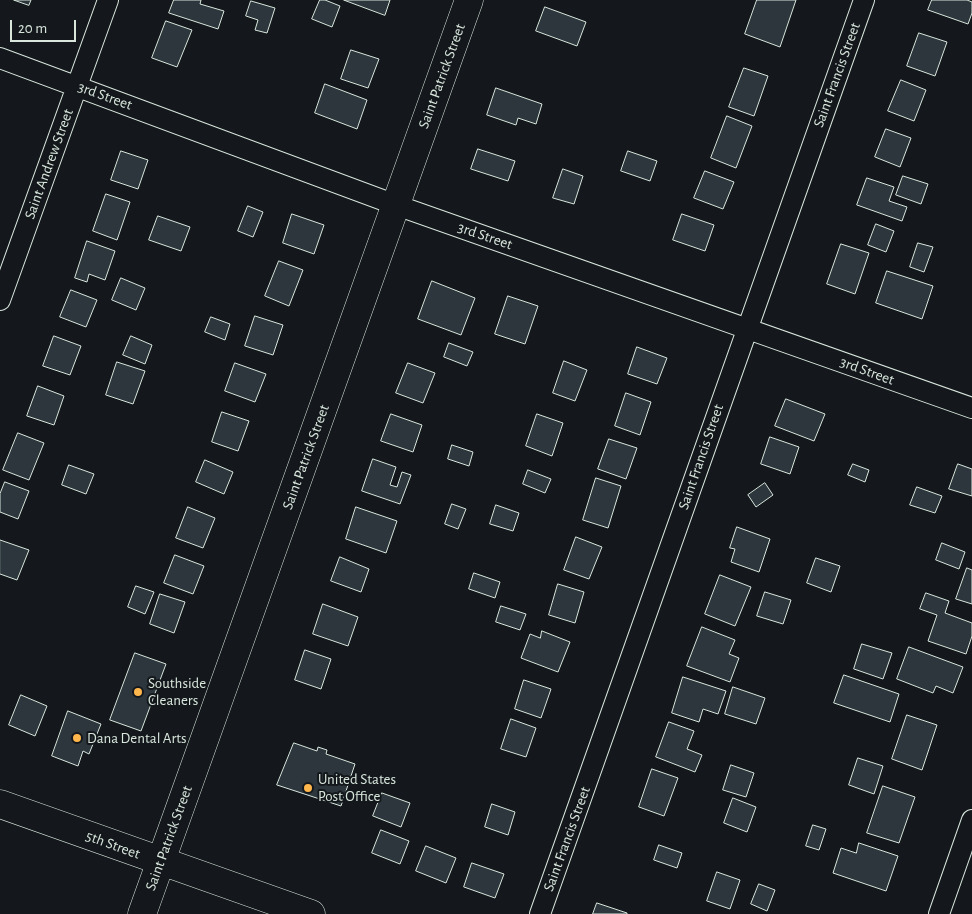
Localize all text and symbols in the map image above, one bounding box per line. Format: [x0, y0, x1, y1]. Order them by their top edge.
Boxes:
scale bar [12, 10, 79, 42]
street label: Saint Francis Street [810, 20, 864, 130]
text: 20 m [18, 21, 47, 36]
street label: Saint Patrick Street [415, 21, 469, 131]
street label: 3rd Street [75, 78, 135, 114]
street label: Saint Andrew Street [21, 106, 77, 222]
street label: 3rd Street [455, 218, 515, 254]
street label: 3rd Street [837, 353, 897, 389]
street label: Saint Patrick Street [279, 402, 333, 512]
street label: Saint Francis Street [675, 402, 727, 512]
place label: Southside Cleaners [148, 674, 206, 709]
marker: Southside Cleaners [132, 686, 144, 698]
place label: Dana Dental Arts [87, 729, 187, 747]
marker: Dana Dental Arts [71, 732, 83, 744]
place label: United States Post Office [318, 770, 396, 805]
marker: United States Post Office [302, 782, 314, 794]
street label: Saint Patrick Street [142, 783, 196, 893]
street label: Saint Francis Street [540, 784, 594, 894]
street label: 5th Street [83, 827, 143, 863]

